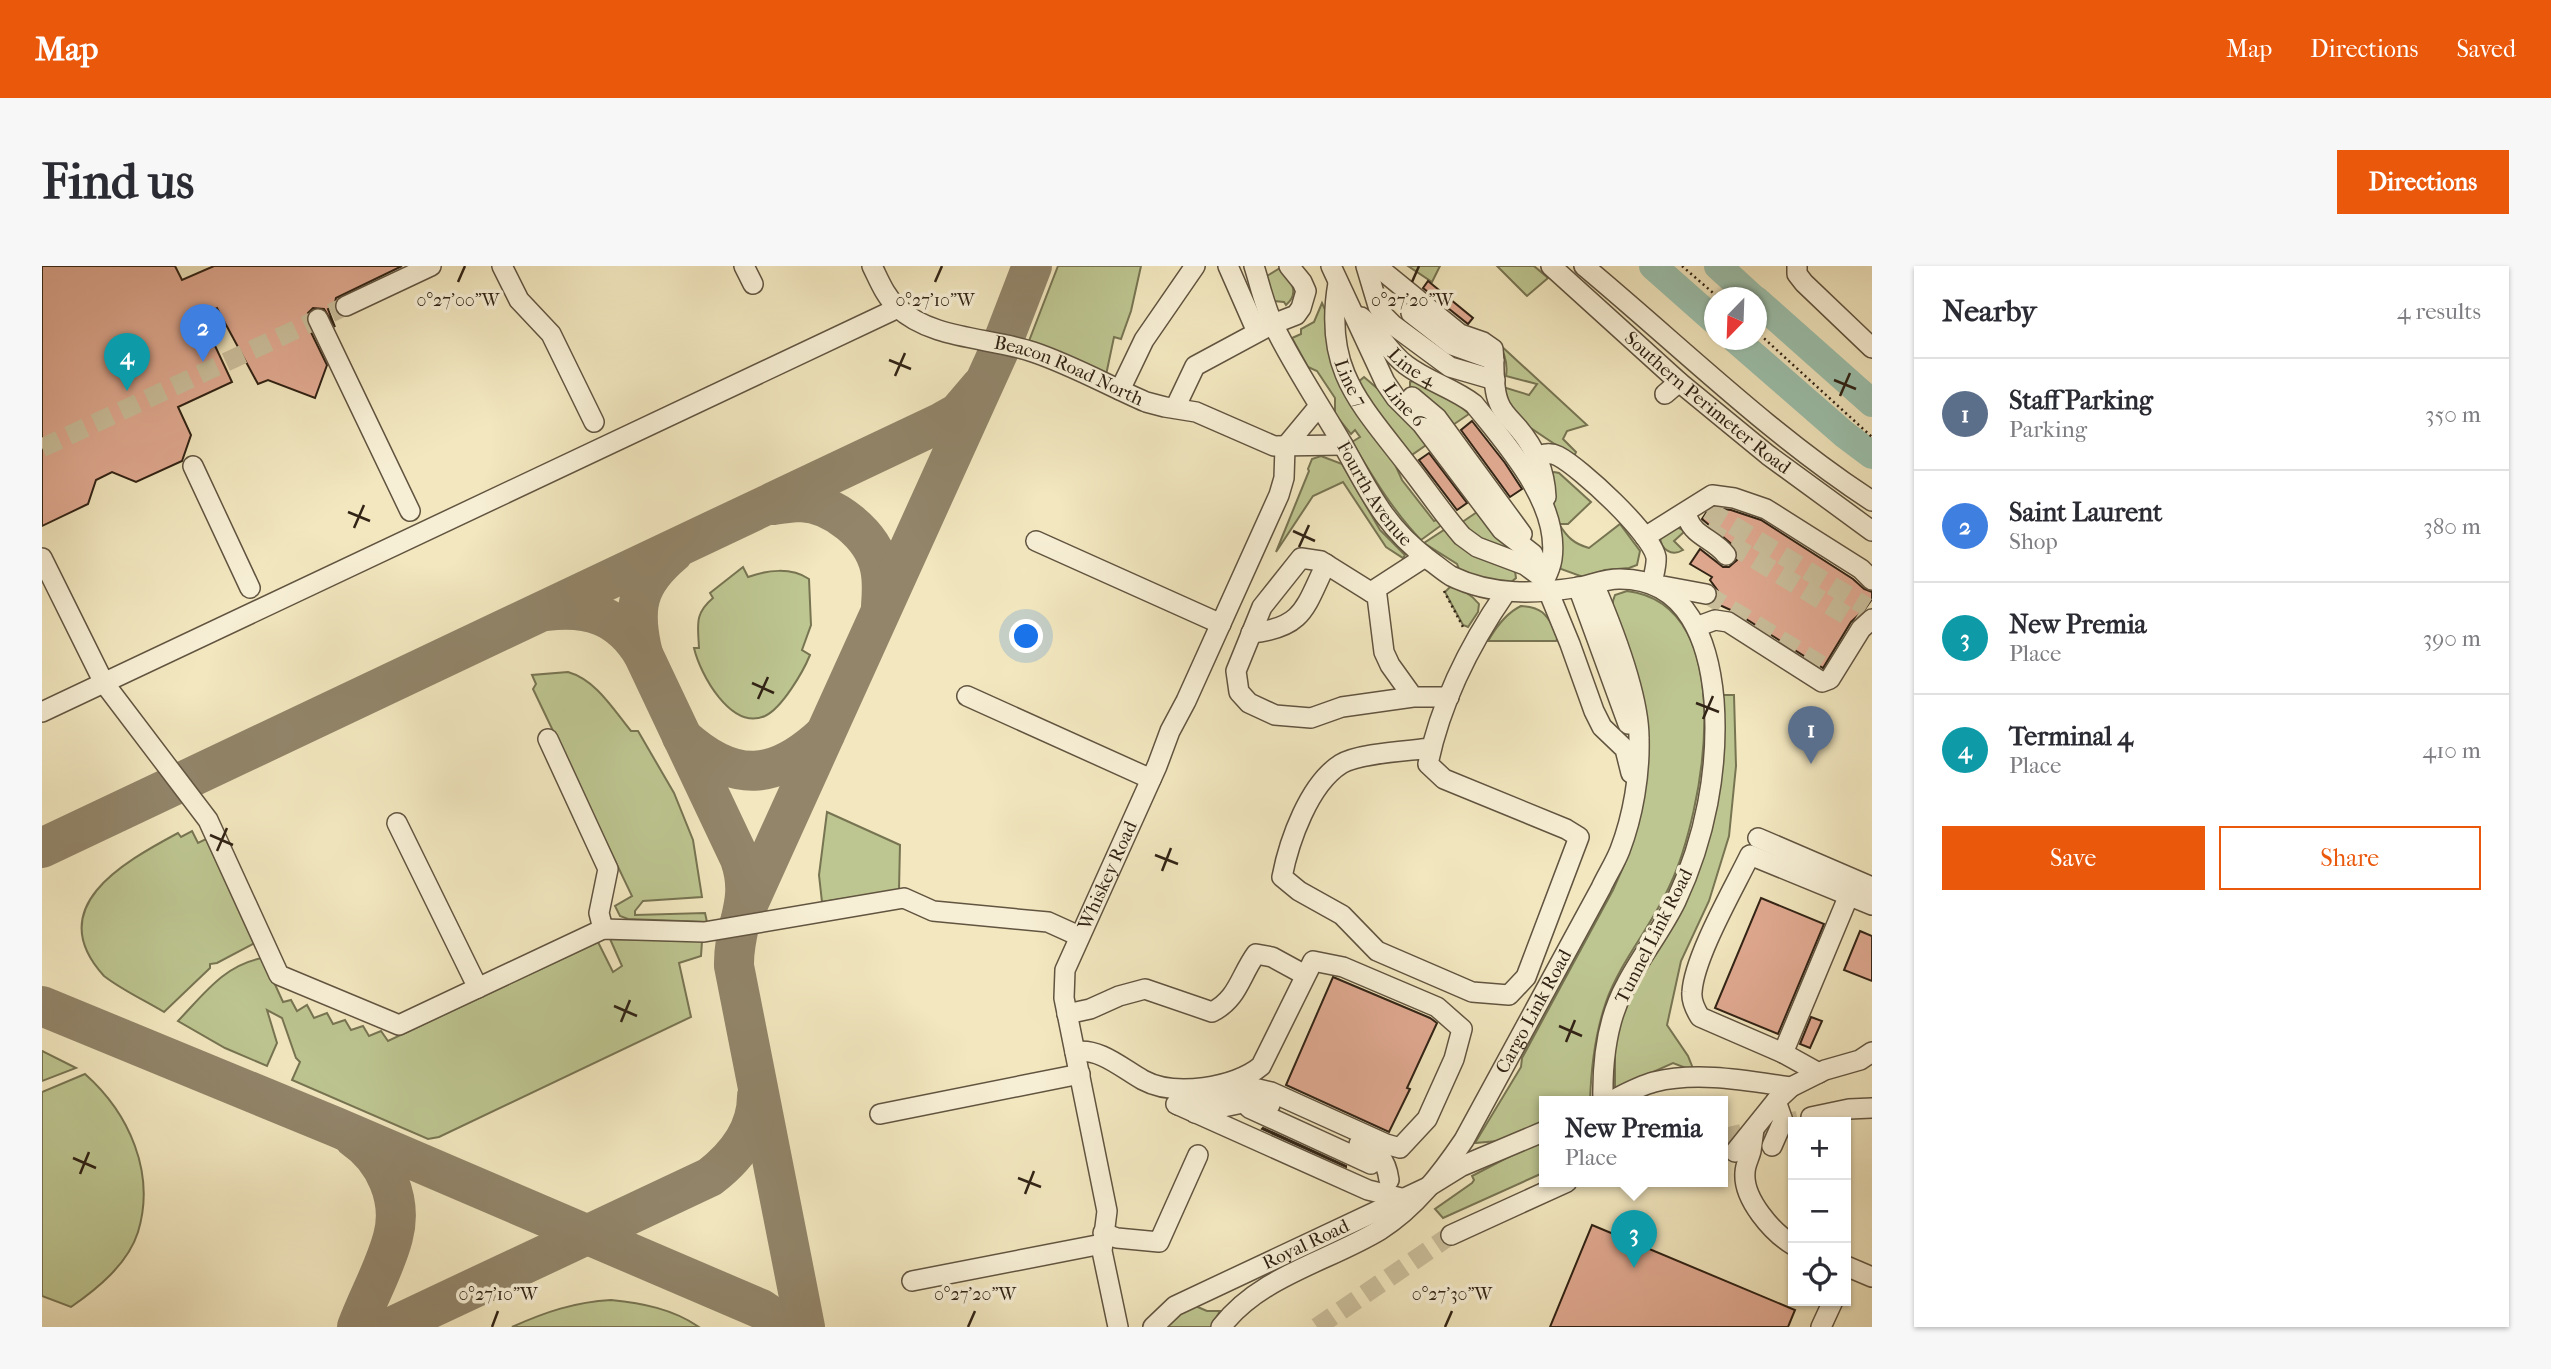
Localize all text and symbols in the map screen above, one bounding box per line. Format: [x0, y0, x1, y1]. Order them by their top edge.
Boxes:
text: Map [35, 30, 98, 69]
text: Map [2226, 35, 2272, 63]
text: Directions [2310, 35, 2418, 63]
text: Saved [2456, 35, 2516, 63]
button: Directions [2337, 150, 2509, 214]
text: Find us [42, 153, 194, 211]
north arrow [1704, 287, 1767, 350]
text: 0°27'00"W [417, 290, 501, 311]
text: 0°27'10"W [895, 290, 976, 311]
text: 0°27'20"W [1371, 290, 1454, 311]
text: Nearby [1942, 294, 2037, 329]
text: 4 results [2397, 298, 2481, 325]
pin: 2 [180, 304, 226, 362]
street label: Southern Perimeter Road [1620, 327, 1795, 479]
street label: Beacon Road North [992, 332, 1147, 411]
pin: 4 [104, 333, 150, 391]
street label: Line 4 [1383, 344, 1440, 392]
street label: Line 7 [1330, 356, 1371, 411]
street label: Line 6 [1378, 379, 1430, 432]
text: Staff Parking [2009, 385, 2153, 416]
text: 1 [1961, 401, 1969, 428]
text: 350 m [2425, 401, 2481, 428]
text: Parking [2009, 416, 2087, 443]
street label: Fourth Avenue [1332, 437, 1417, 551]
text: Saint Laurent [2009, 497, 2162, 528]
text: 2 [1959, 513, 1971, 540]
text: 380 m [2423, 513, 2481, 540]
text: Shop [2009, 528, 2058, 555]
text: New Premia [2009, 609, 2147, 640]
your location [1009, 619, 1043, 653]
text: 3 [1960, 625, 1970, 652]
text: 390 m [2423, 625, 2481, 652]
text: Place [2009, 640, 2061, 667]
pin: 1 [1788, 706, 1834, 764]
text: Terminal 4 [2009, 721, 2133, 752]
text: 4 [1958, 737, 1972, 764]
text: 410 m [2423, 737, 2481, 764]
text: Place [2009, 752, 2061, 779]
street label: Whiskey Road [1073, 817, 1142, 934]
button: Save [1942, 826, 2205, 890]
button: Share [2219, 826, 2481, 890]
street label: Tunnel Link Road [1611, 865, 1698, 1007]
street label: Cargo Link Road [1491, 945, 1577, 1077]
popup [1539, 1096, 1728, 1187]
text: New Premia [1565, 1113, 1702, 1144]
map controls [1788, 1117, 1851, 1306]
button: + [1788, 1117, 1851, 1180]
text: Place [1565, 1144, 1617, 1171]
button: − [1788, 1180, 1851, 1243]
pin: 3 [1611, 1210, 1657, 1268]
street label: Royal Road [1259, 1214, 1353, 1274]
button: locate [1788, 1243, 1851, 1306]
text: 0°27'10"W [458, 1284, 539, 1305]
text: 0°27'20"W [934, 1284, 1017, 1305]
text: 0°27'30"W [1412, 1284, 1493, 1305]

